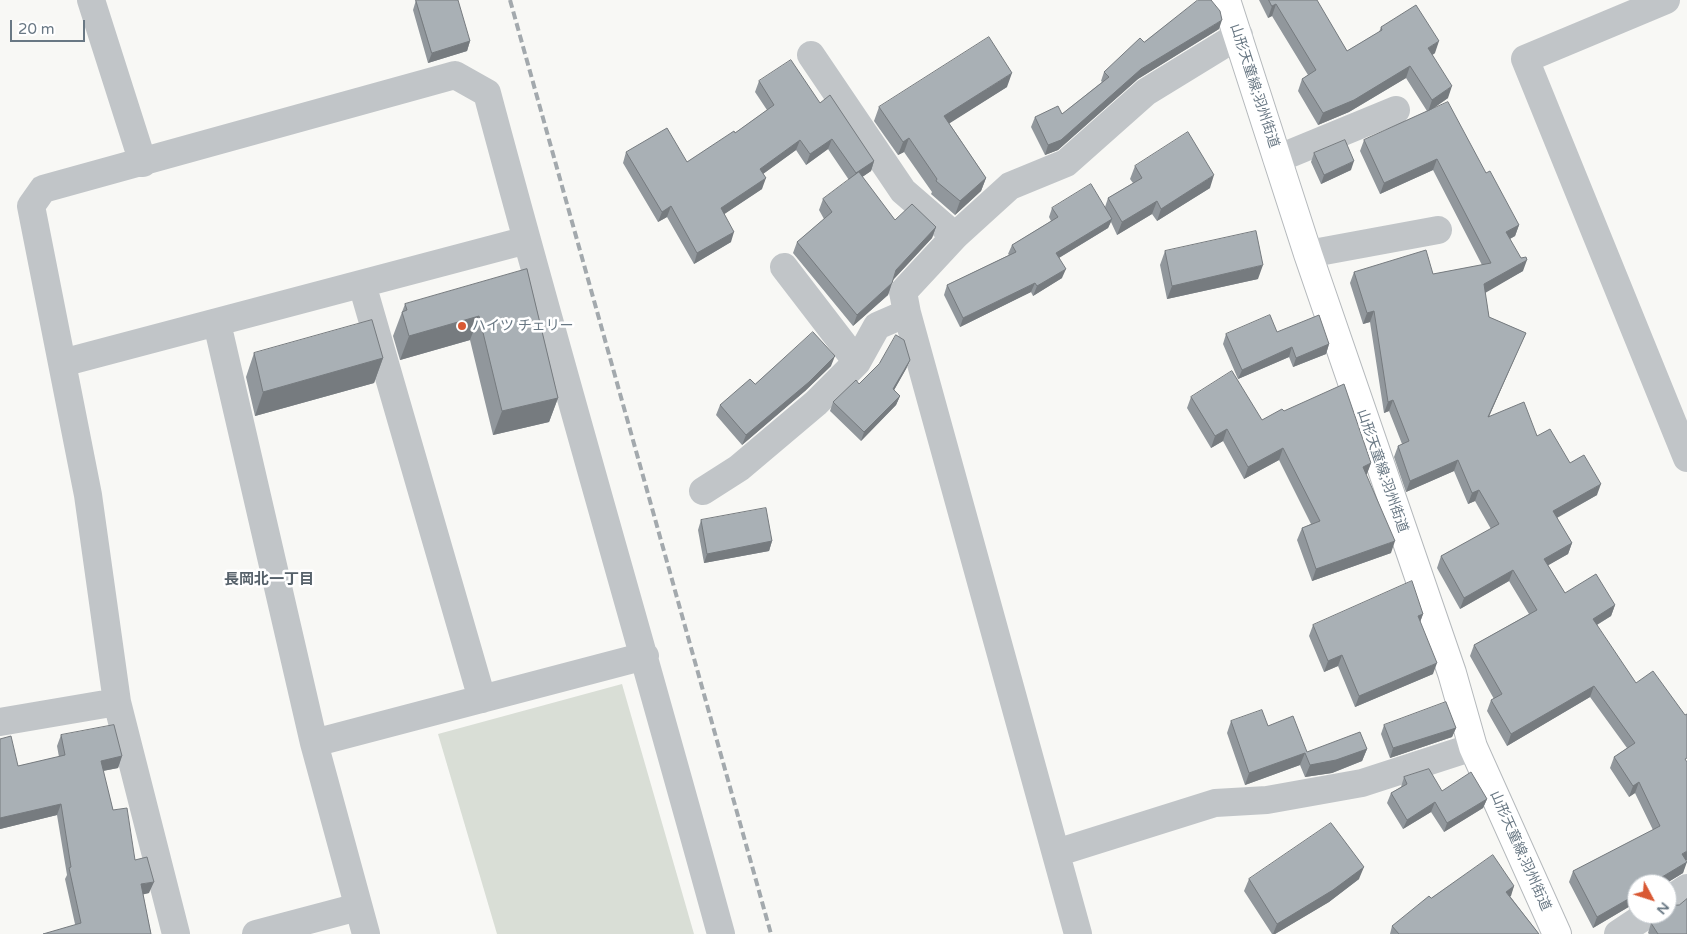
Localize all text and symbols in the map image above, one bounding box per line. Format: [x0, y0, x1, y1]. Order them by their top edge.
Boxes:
scale bar [12, 10, 88, 42]
text: 20 m [18, 20, 55, 38]
street label: 山形天童線;羽州街道 [1226, 22, 1282, 150]
place label: ハイツ チェリー [472, 318, 574, 334]
marker: ハイツ チェリー [456, 320, 468, 332]
street label: 山形天童線;羽州街道 [1353, 407, 1411, 535]
district label: 長岡北一丁目 [224, 571, 314, 589]
street label: 山形天童線;羽州街道 [1486, 788, 1554, 914]
north arrow [1627, 874, 1677, 924]
text: N [1653, 899, 1673, 918]

